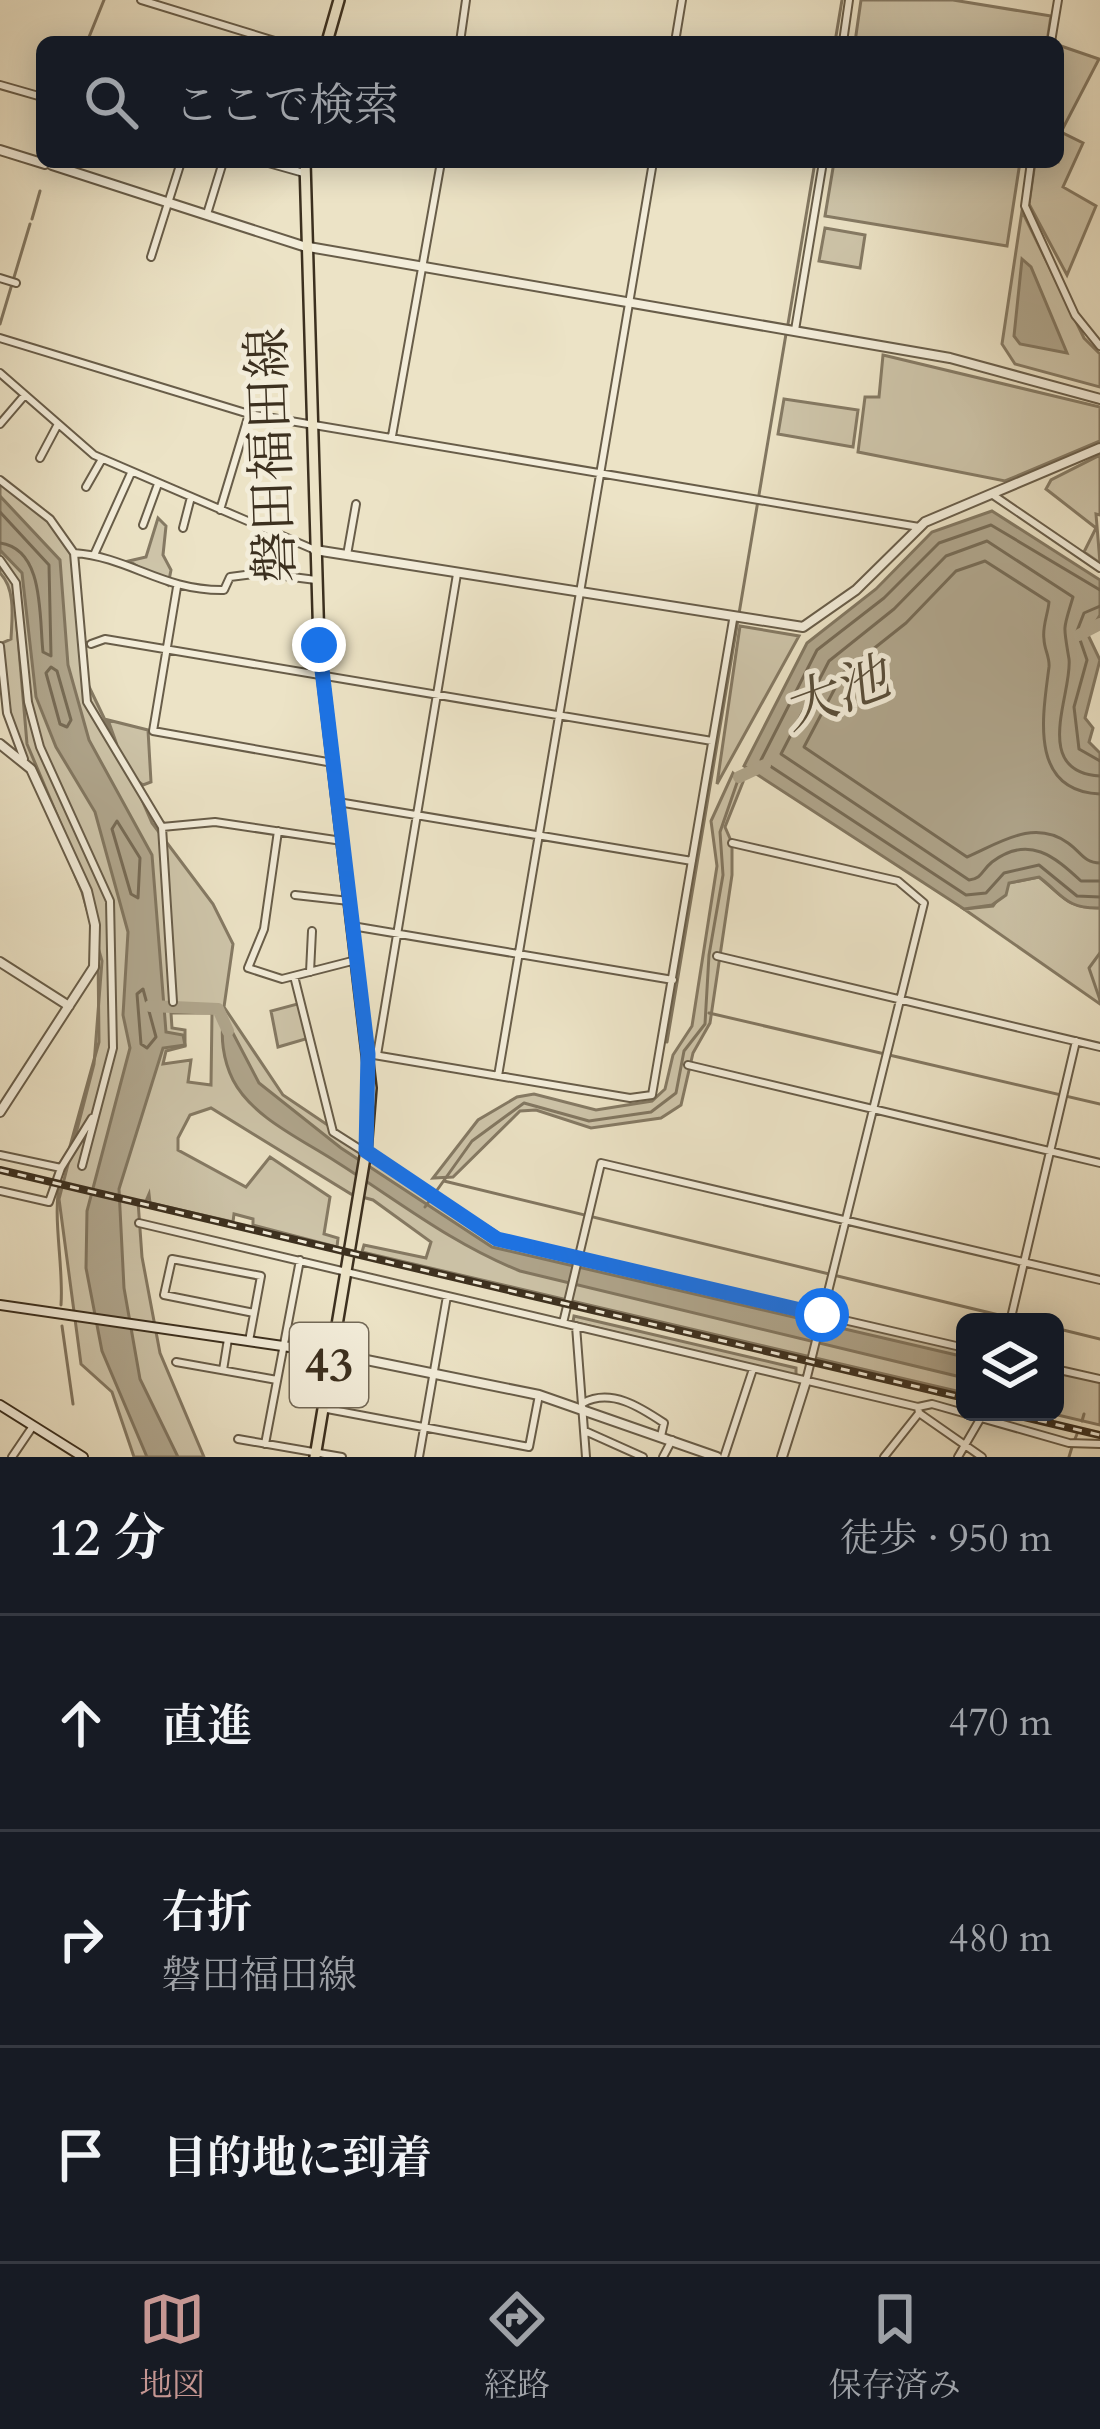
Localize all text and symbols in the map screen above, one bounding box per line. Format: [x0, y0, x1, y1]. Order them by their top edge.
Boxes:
search box [36, 36, 1064, 168]
icon: search [78, 69, 144, 135]
text: ここで検索 [174, 75, 399, 136]
street label: 磐田福田線 [233, 326, 311, 584]
route end [292, 618, 346, 672]
water label: 大池 [773, 641, 904, 748]
route start [795, 1288, 849, 1342]
map controls [956, 1313, 1064, 1421]
button: layers [956, 1313, 1064, 1421]
road number: 43 [290, 1323, 368, 1407]
text: 12 分 [48, 1504, 165, 1574]
text: 徒歩 · 950 m [840, 1512, 1052, 1565]
icon: ahead [48, 1690, 114, 1756]
text: 直進 [162, 1696, 252, 1757]
text: 470 m [949, 1696, 1052, 1749]
text: 右折 [162, 1882, 252, 1943]
icon: right [48, 1906, 114, 1972]
text: 480 m [949, 1912, 1052, 1965]
text: 磐田福田線 [162, 1949, 357, 2002]
icon: arrive [48, 2122, 114, 2188]
text: 目的地に到着 [162, 2128, 432, 2189]
tab: 地図 [139, 2286, 205, 2408]
tab: 経路 [484, 2286, 550, 2408]
tab: 保存済み [829, 2286, 961, 2408]

